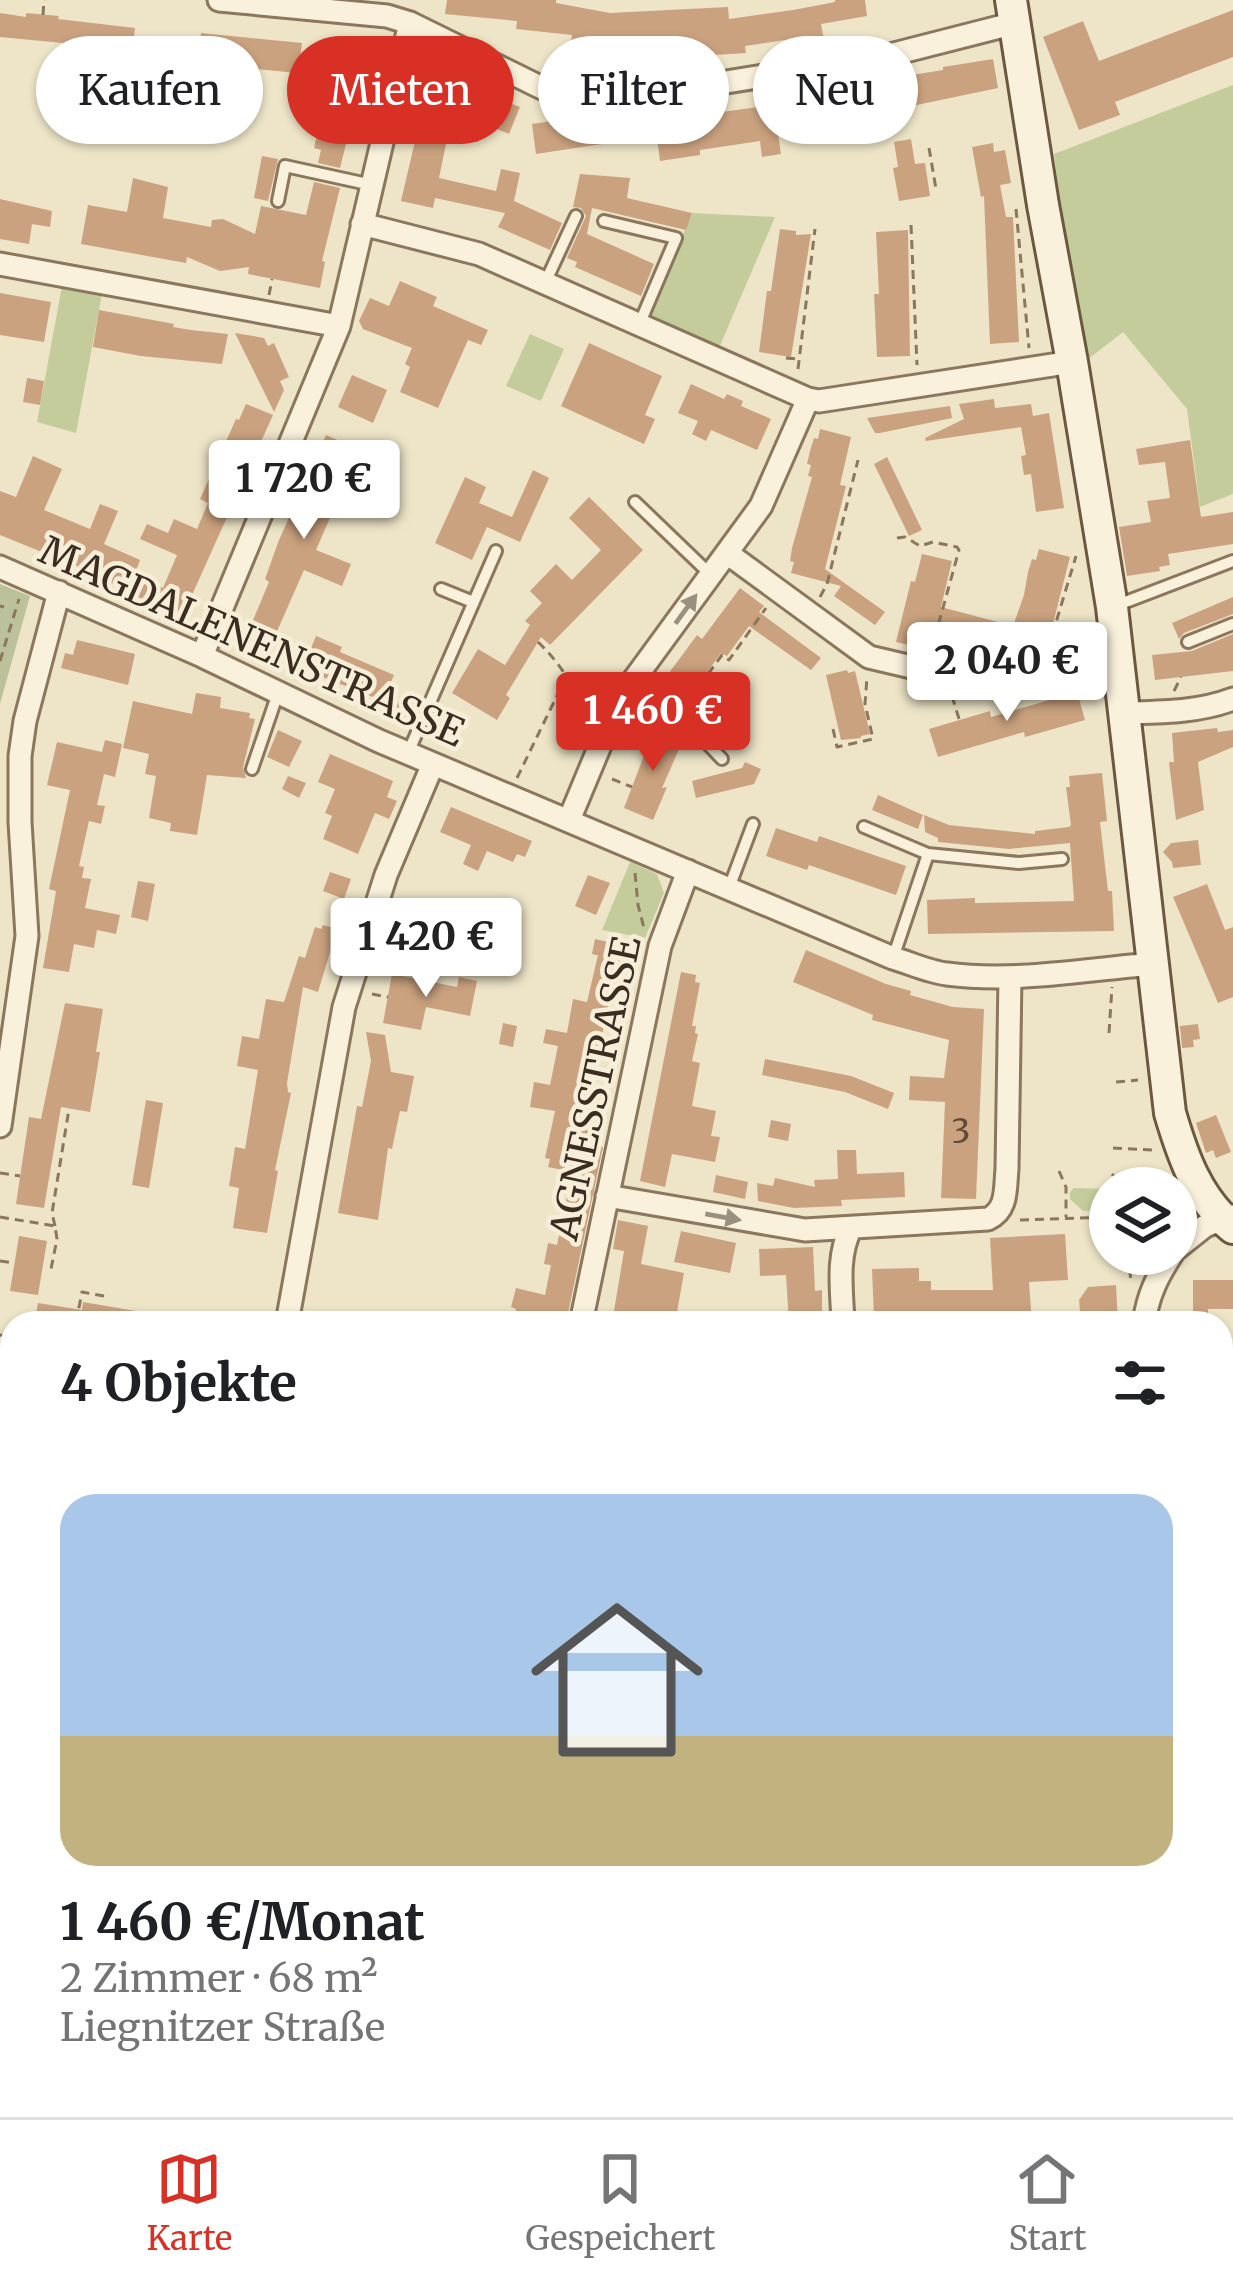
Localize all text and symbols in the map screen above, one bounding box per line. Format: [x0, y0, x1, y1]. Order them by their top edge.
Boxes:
chip: Kaufen [36, 36, 263, 144]
chip: Mieten [287, 36, 514, 144]
chip: Filter [538, 36, 729, 144]
chip: Neu [753, 36, 918, 144]
pin: 1 720 € [193, 440, 415, 542]
text: 1 720 € [236, 454, 372, 503]
street label: MAGDALENENSTRASSE [32, 526, 472, 757]
one-way arrow [674, 593, 697, 625]
pin: 2 040 € [896, 622, 1118, 724]
text: 2 040 € [934, 636, 1080, 685]
pin: 1 460 € [542, 672, 764, 774]
text: 1 460 € [583, 686, 723, 735]
pin: 1 420 € [315, 898, 537, 1000]
text: 1 420 € [358, 912, 494, 961]
street label: AGNESSTRASSE [539, 932, 652, 1245]
house number: 3 [952, 1111, 970, 1152]
map controls [1089, 1167, 1197, 1275]
button: layers [1089, 1167, 1197, 1275]
one-way arrow [704, 1208, 742, 1227]
icon: filters [1107, 1350, 1173, 1416]
text: 4 Objekte [60, 1351, 297, 1415]
icon: home [509, 1572, 725, 1788]
text: 1 460 €/Monat [60, 1890, 425, 1954]
text: 2 Zimmer · 68 m² [60, 1954, 378, 2003]
text: Liegnitzer Straße [60, 2003, 385, 2052]
tab: Karte [147, 2146, 232, 2259]
tab: Gespeichert [525, 2146, 715, 2259]
tab: Start [1009, 2146, 1086, 2259]

